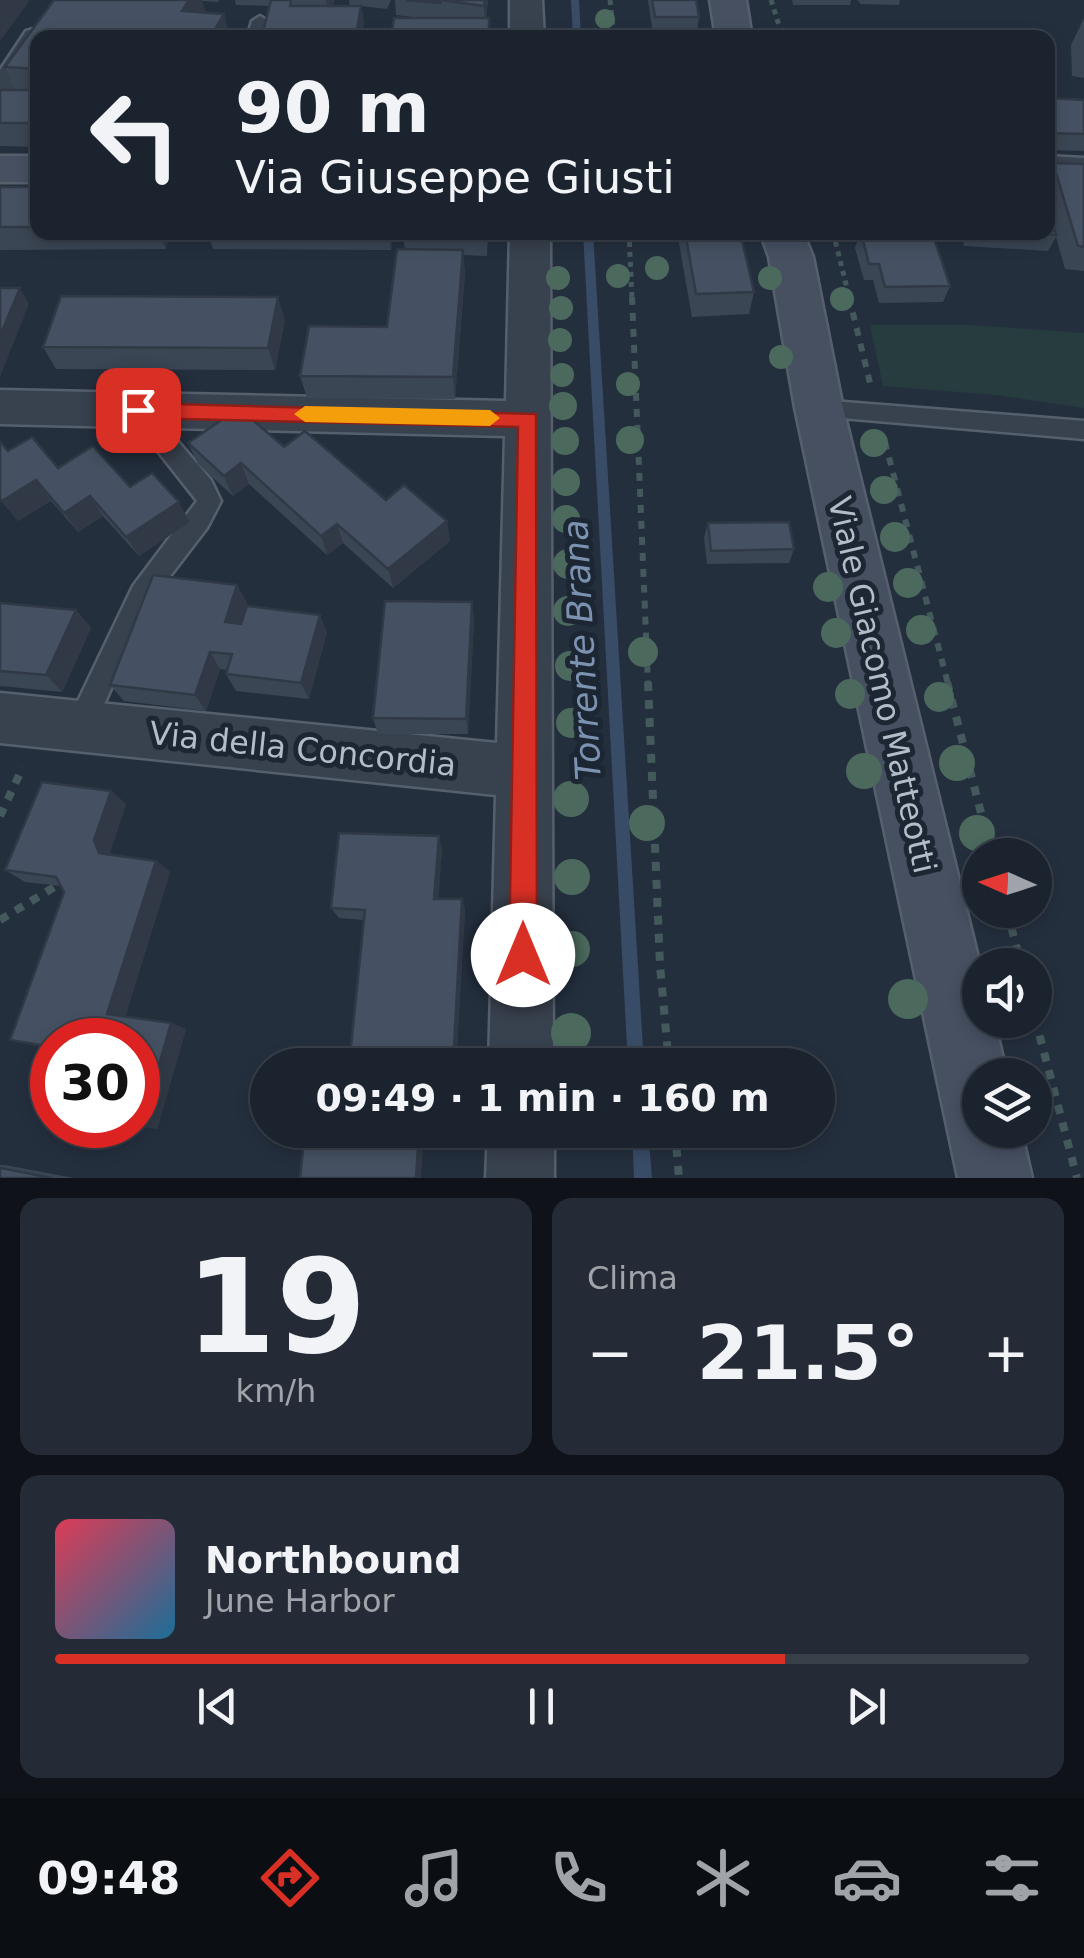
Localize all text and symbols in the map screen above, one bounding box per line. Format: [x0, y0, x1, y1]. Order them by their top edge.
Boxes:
text: 90 m [235, 67, 430, 149]
icon: left [70, 70, 200, 200]
text: Via Giuseppe Giusti [235, 151, 675, 204]
pin [96, 368, 181, 453]
icon: arrive [111, 383, 166, 438]
street label: Viale Giacomo Matteotti [820, 493, 944, 877]
water label: Torrente Brana [555, 519, 609, 781]
street label: Via della Concordia [148, 714, 458, 784]
north arrow [962, 838, 1052, 928]
map controls [962, 838, 1052, 1148]
position arrow [471, 903, 575, 1007]
button: sound [962, 948, 1052, 1038]
speed limit sign: 30 [30, 1018, 160, 1148]
button: layers [962, 1058, 1052, 1148]
text: 09:49 · 1 min · 160 m [315, 1076, 770, 1120]
text: 19 [186, 1231, 366, 1383]
text: Clima [587, 1259, 678, 1297]
text: 21.5° [697, 1309, 919, 1397]
text: − [587, 1321, 633, 1385]
text: + [983, 1321, 1029, 1385]
text: km/h [236, 1372, 316, 1410]
text: Northbound [205, 1538, 461, 1582]
text: June Harbor [205, 1582, 395, 1620]
icon: previous [190, 1679, 245, 1734]
icon: pause [514, 1679, 569, 1734]
icon: next [839, 1679, 894, 1734]
icon: directions [255, 1843, 325, 1913]
icon: music [399, 1843, 469, 1913]
icon: phone [544, 1843, 614, 1913]
icon: climate [688, 1843, 758, 1913]
icon: car [832, 1843, 902, 1913]
icon: filters [977, 1843, 1047, 1913]
text: 09:48 [37, 1852, 180, 1905]

